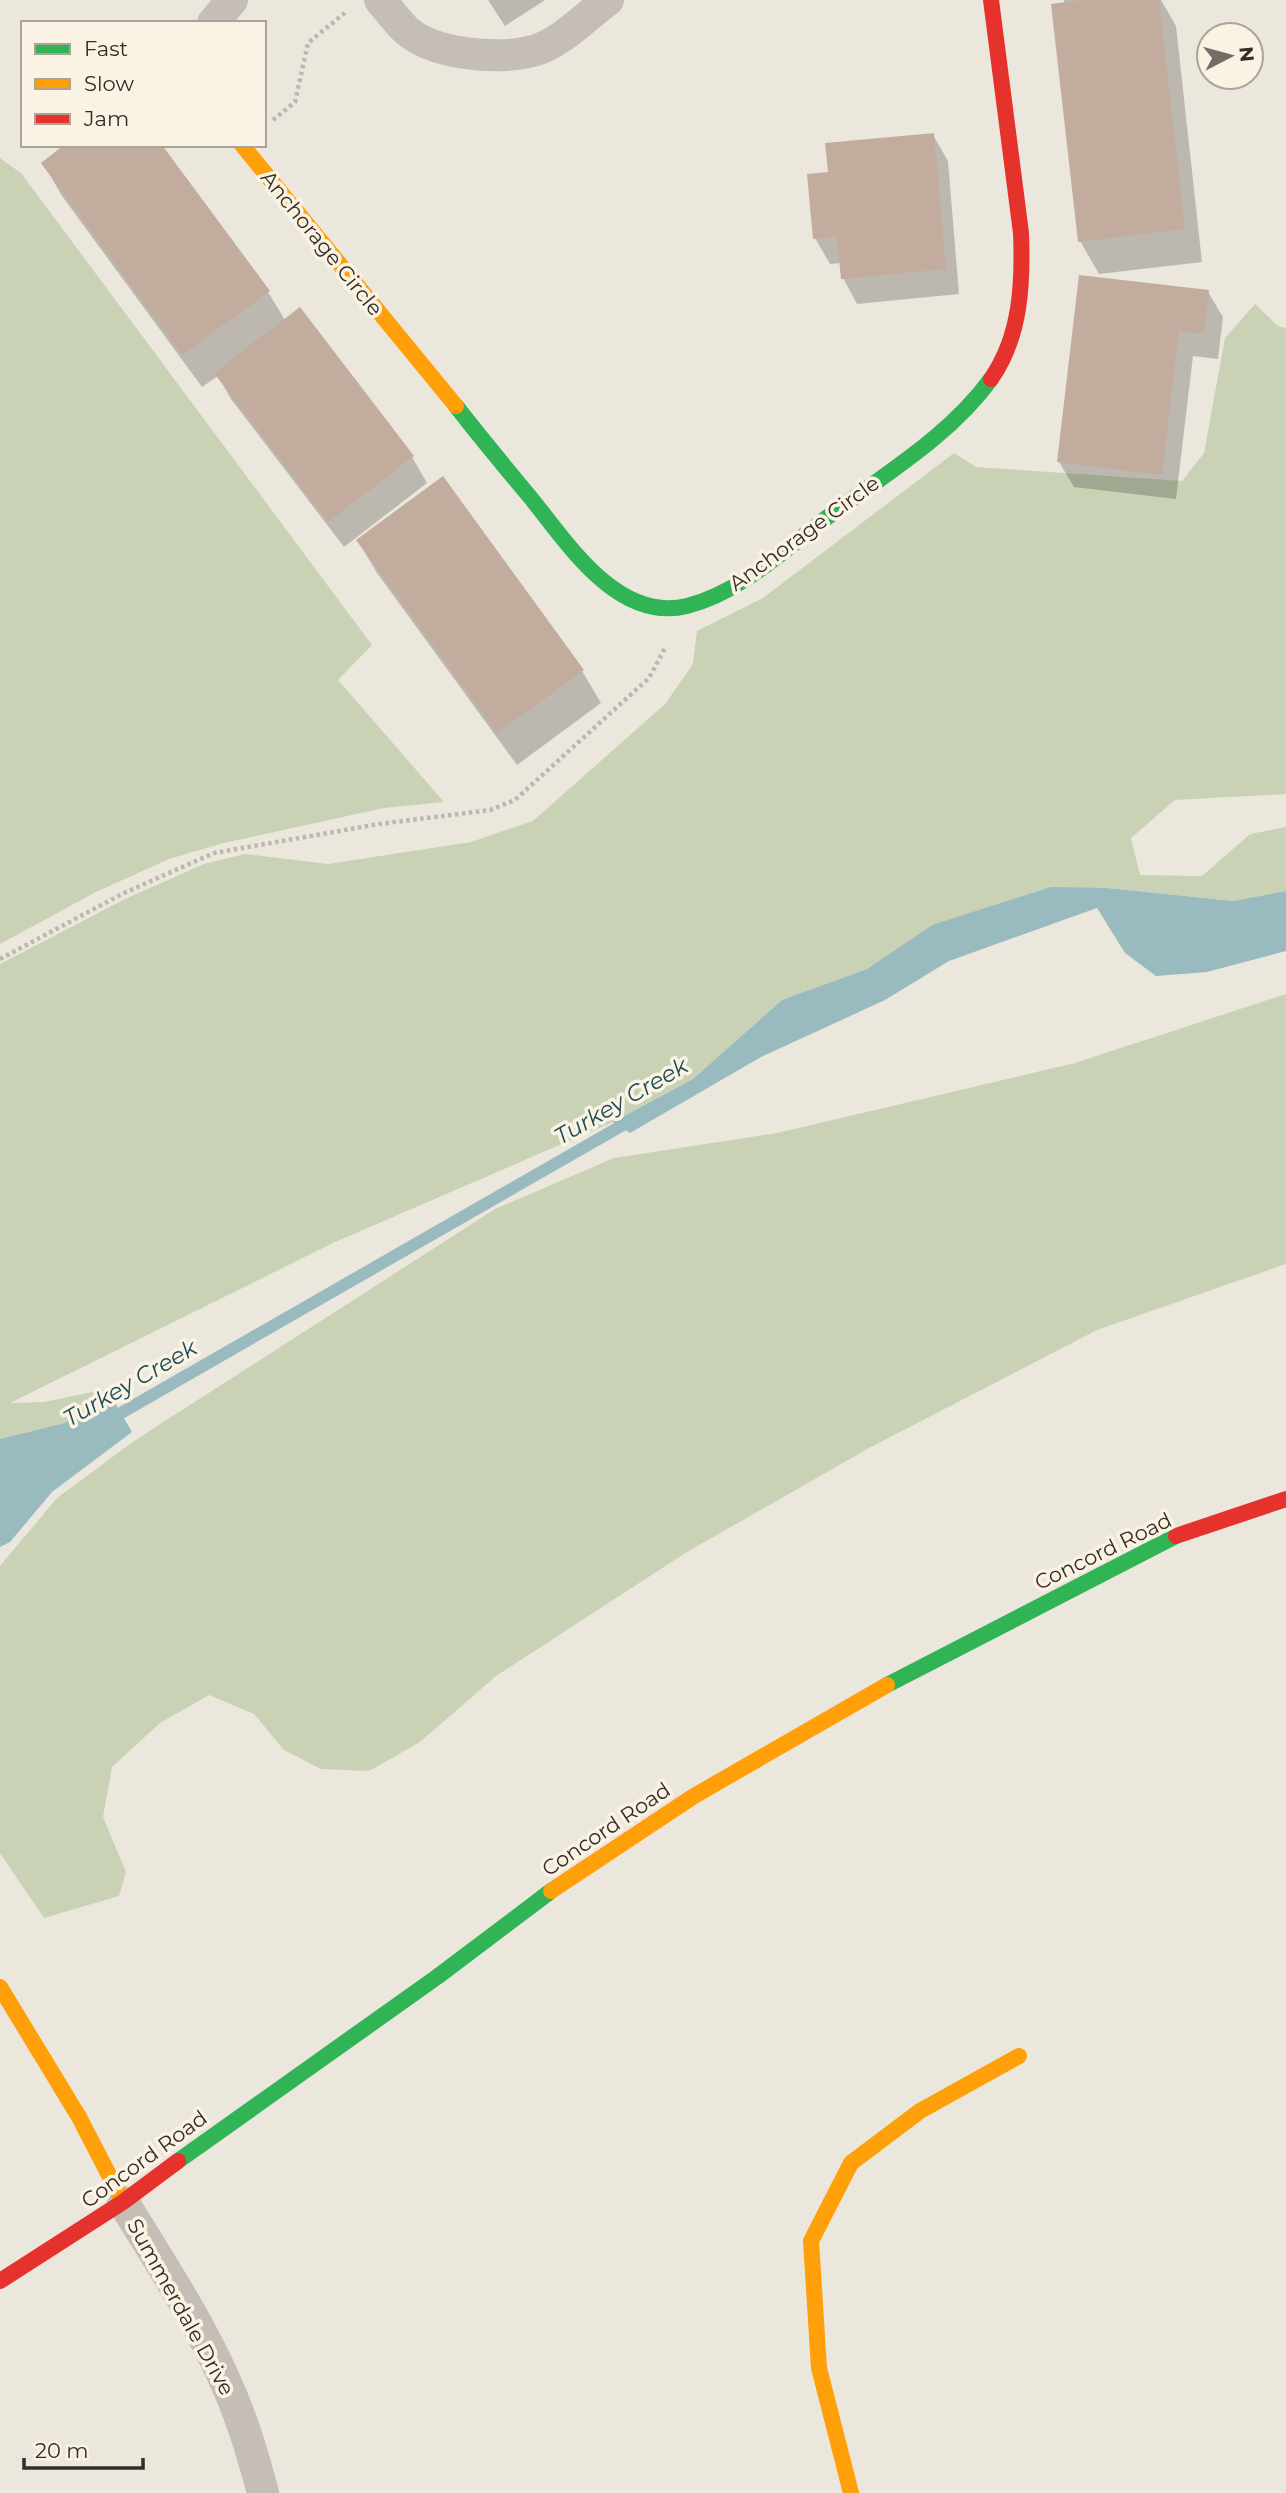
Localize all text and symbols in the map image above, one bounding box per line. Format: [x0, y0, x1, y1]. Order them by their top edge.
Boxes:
legend [21, 21, 266, 147]
north arrow [1195, 21, 1265, 91]
text: Fast [84, 36, 128, 61]
text: N [1234, 45, 1259, 63]
text: Slow [84, 71, 134, 96]
text: Jam [83, 106, 129, 131]
street label: Anchorage Circle [256, 165, 388, 321]
street label: Anchorage Circle [724, 470, 884, 596]
water label: Turkey Creek [549, 1051, 694, 1151]
water label: Turkey Creek [58, 1333, 203, 1433]
street label: Concord Road [1030, 1507, 1176, 1595]
street label: Concord Road [537, 1777, 675, 1881]
street label: Concord Road [76, 2105, 212, 2213]
street label: Summerdale Drive [122, 2214, 240, 2400]
scale bar [24, 2426, 144, 2470]
text: 20 m [35, 2438, 89, 2463]

